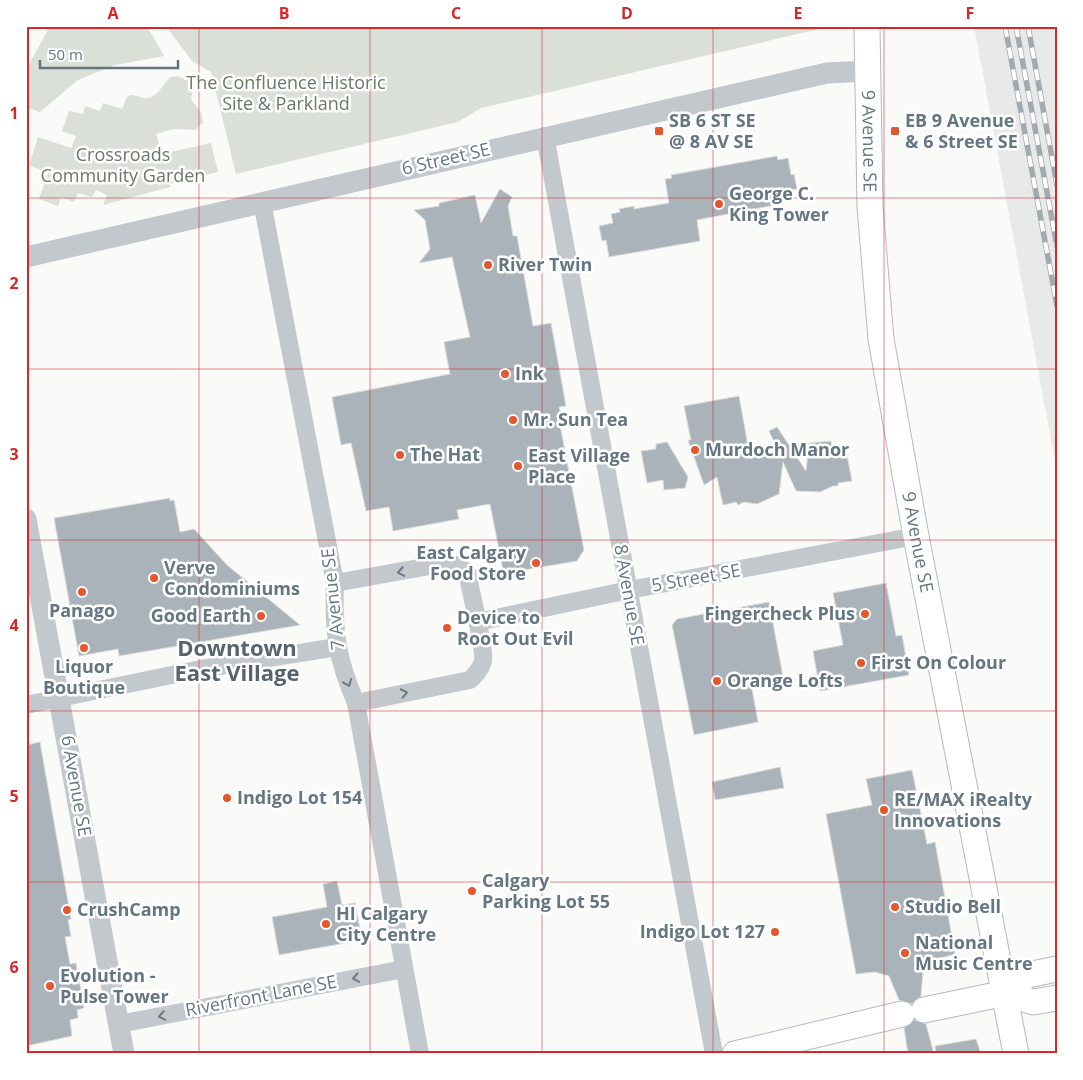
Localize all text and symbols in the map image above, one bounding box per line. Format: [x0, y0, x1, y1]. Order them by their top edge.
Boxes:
text: A [107, 2, 119, 24]
text: B [279, 2, 289, 24]
text: C [451, 2, 461, 24]
text: D [621, 2, 633, 24]
text: E [794, 2, 803, 24]
text: F [966, 2, 974, 24]
scale bar [40, 38, 178, 70]
text: 50 m [48, 44, 83, 64]
park label: The Confluence Historic Site & Parkland [186, 70, 386, 115]
street label: 9 Avenue SE [857, 90, 883, 192]
text: 1 [9, 102, 19, 124]
place label: SB 6 ST SE @ 8 AV SE [669, 108, 756, 153]
place label: EB 9 Avenue & 6 Street SE [905, 108, 1018, 153]
marker: SB 6 ST SE @ 8 AV SE [653, 125, 665, 137]
marker: EB 9 Avenue & 6 Street SE [889, 125, 901, 137]
street label: 6 Street SE [399, 136, 492, 180]
park label: Crossroads Community Garden [41, 142, 205, 187]
place label: George C. King Tower [729, 181, 829, 226]
marker: George C. King Tower [713, 198, 725, 210]
place label: River Twin [498, 252, 592, 276]
marker: River Twin [482, 259, 494, 271]
text: 2 [9, 272, 19, 294]
place label: Ink [515, 361, 545, 385]
marker: Ink [499, 368, 511, 380]
place label: Mr. Sun Tea [523, 407, 628, 431]
marker: Mr. Sun Tea [507, 414, 519, 426]
place label: Murdoch Manor [705, 437, 849, 461]
place label: The Hat [410, 442, 480, 466]
text: 3 [9, 443, 19, 465]
place label: East Village Place [528, 443, 630, 488]
marker: Murdoch Manor [689, 444, 701, 456]
marker: The Hat [394, 449, 406, 461]
marker: East Village Place [512, 460, 524, 472]
street label: 9 Avenue SE [897, 490, 940, 595]
place label: East Calgary Food Store [416, 540, 527, 585]
street label: 8 Avenue SE [609, 542, 651, 647]
street label: 7 Avenue SE [315, 547, 349, 651]
place label: Verve Condominiums [164, 555, 300, 600]
marker: East Calgary Food Store [530, 557, 542, 569]
street label: 5 Street SE [650, 557, 742, 597]
one-way arrow [396, 566, 405, 576]
marker: Verve Condominiums [148, 572, 160, 584]
marker: Panago [76, 586, 88, 598]
place label: Panago [49, 598, 115, 622]
place label: Fingercheck Plus [704, 601, 855, 625]
place label: Good Earth [151, 603, 251, 627]
place label: Device to Root Out Evil [457, 605, 574, 650]
marker: Fingercheck Plus [859, 608, 871, 620]
marker: Good Earth [255, 610, 267, 622]
text: 4 [9, 614, 19, 636]
marker: Device to Root Out Evil [441, 622, 453, 634]
district label: Downtown East Village [175, 632, 299, 687]
marker: Liquor Boutique [78, 642, 90, 654]
place label: First On Colour [871, 650, 1006, 674]
place label: Liquor Boutique [43, 654, 125, 699]
marker: First On Colour [855, 657, 867, 669]
place label: Orange Lofts [727, 668, 843, 692]
marker: Orange Lofts [711, 675, 723, 687]
one-way arrow [341, 678, 352, 687]
one-way arrow [400, 689, 408, 699]
street label: 6 Avenue SE [56, 733, 98, 838]
text: 5 [9, 785, 19, 807]
place label: Indigo Lot 154 [237, 785, 362, 809]
place label: RE/MAX iRealty Innovations [894, 787, 1033, 832]
marker: Indigo Lot 154 [221, 792, 233, 804]
marker: RE/MAX iRealty Innovations [878, 804, 890, 816]
place label: Calgary Parking Lot 55 [482, 868, 610, 913]
marker: Calgary Parking Lot 55 [466, 885, 478, 897]
place label: Studio Bell [905, 894, 1001, 918]
place label: CrushCamp [77, 897, 181, 921]
place label: HI Calgary City Centre [336, 901, 436, 946]
marker: Studio Bell [889, 901, 901, 913]
marker: CrushCamp [61, 904, 73, 916]
marker: HI Calgary City Centre [320, 918, 332, 930]
place label: Indigo Lot 127 [640, 919, 765, 943]
marker: Indigo Lot 127 [769, 926, 781, 938]
place label: National Music Centre [915, 930, 1033, 975]
marker: National Music Centre [899, 947, 911, 959]
text: 6 [9, 956, 19, 978]
place label: Evolution - Pulse Tower [60, 963, 169, 1008]
street label: Riverfront Lane SE [183, 969, 338, 1021]
one-way arrow [352, 973, 360, 983]
marker: Evolution - Pulse Tower [44, 980, 56, 992]
one-way arrow [158, 1010, 166, 1020]

